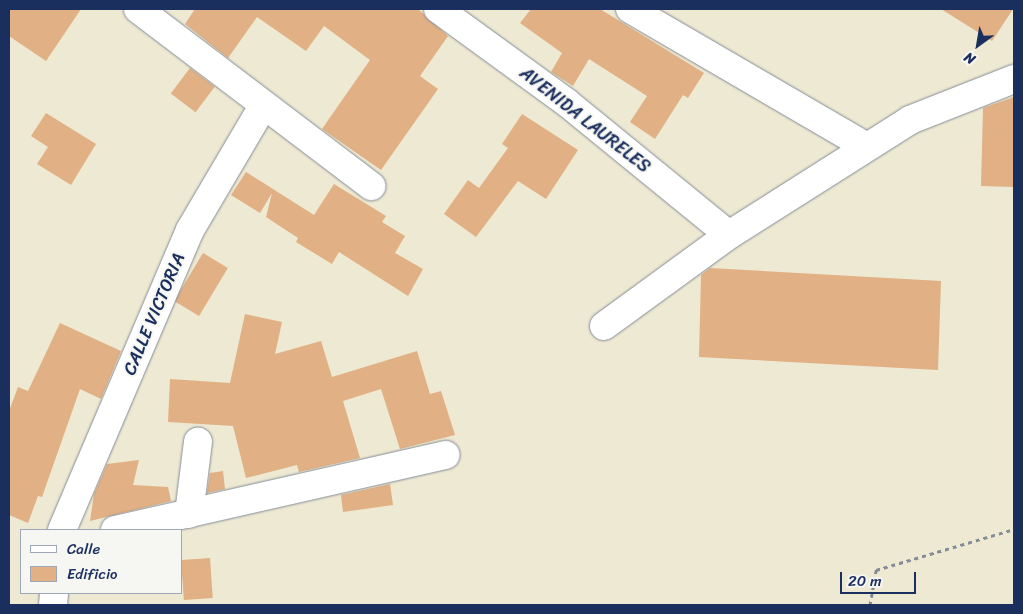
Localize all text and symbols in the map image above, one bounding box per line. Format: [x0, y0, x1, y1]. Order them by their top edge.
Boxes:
north arrow [953, 20, 1003, 70]
text: N [959, 45, 981, 71]
street label: AVENIDA LAURELES [515, 62, 655, 178]
street label: CALLE VICTORIA [118, 249, 190, 379]
legend [20, 529, 182, 594]
text: Calle [67, 536, 100, 562]
text: Edificio [67, 561, 118, 587]
scale bar [843, 562, 919, 594]
text: 20 m [848, 568, 882, 594]

